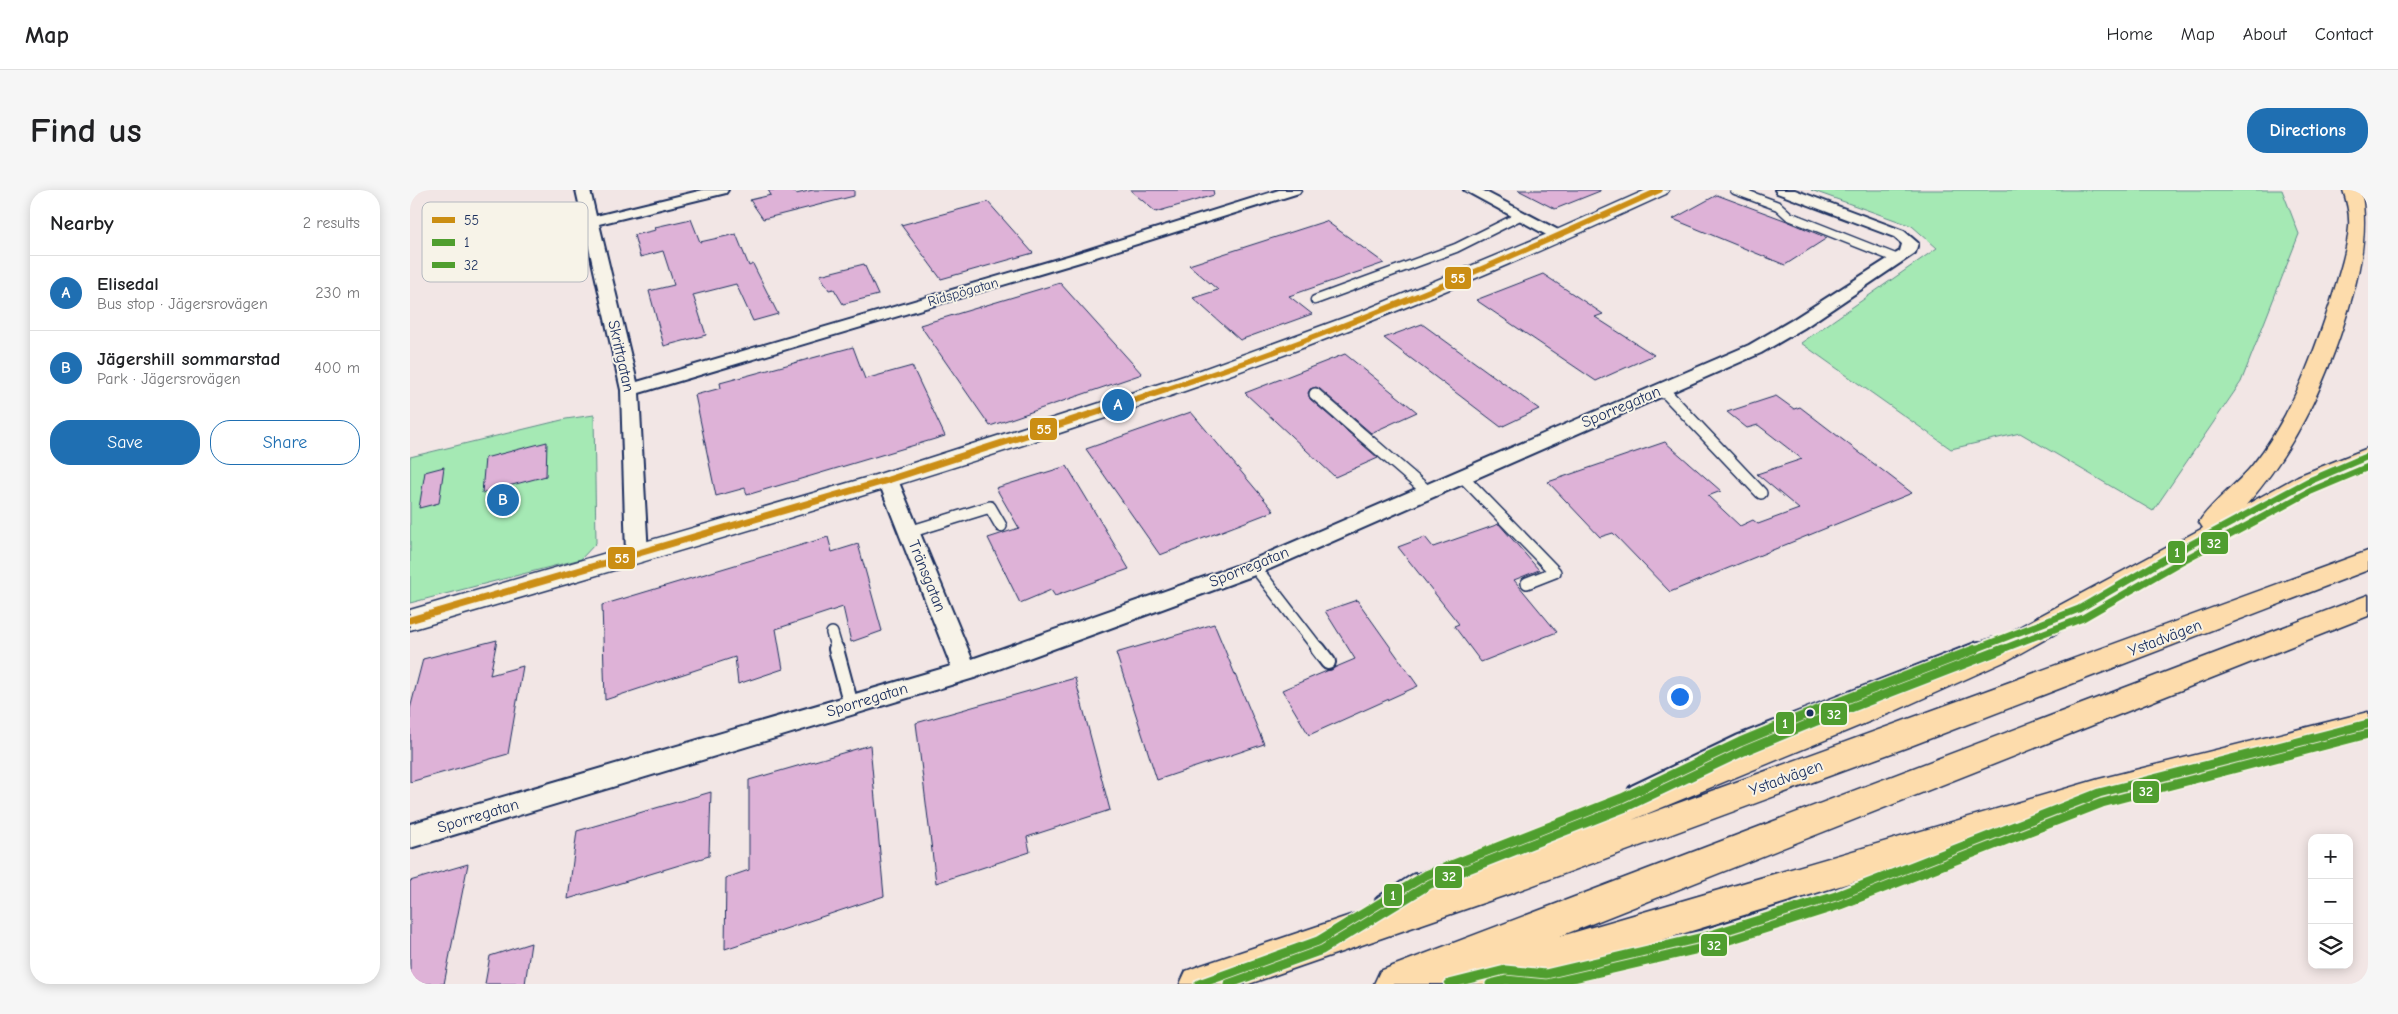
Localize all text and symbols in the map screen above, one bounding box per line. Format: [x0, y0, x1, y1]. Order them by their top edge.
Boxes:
text: Map [25, 21, 69, 49]
text: Home [2106, 24, 2153, 45]
text: Map [2181, 24, 2215, 45]
text: About [2243, 24, 2287, 45]
text: Contact [2315, 24, 2373, 45]
button: Directions [2247, 108, 2368, 153]
text: Find us [30, 110, 142, 151]
legend [422, 202, 588, 282]
text: Nearby [50, 211, 114, 235]
text: 55 [464, 212, 479, 229]
text: 2 results [303, 214, 360, 232]
text: 1 [464, 234, 470, 251]
text: 32 [464, 257, 478, 274]
line badge: 55 [1444, 266, 1472, 290]
text: 55 [1451, 270, 1465, 287]
text: Elisedal [97, 273, 159, 295]
street label: Ridspögatan [926, 274, 1000, 310]
text: A [62, 284, 70, 302]
text: 230 m [315, 284, 360, 302]
text: Bus stop · Jägersrovägen [97, 295, 268, 313]
street label: Skrittgatan [604, 318, 638, 394]
text: Jägershill sommarstad [97, 348, 280, 370]
text: B [61, 359, 71, 377]
text: 400 m [314, 359, 360, 377]
text: Park · Jägersrovägen [97, 370, 241, 388]
street label: Sporregatan [1579, 382, 1663, 432]
pin: A [1102, 386, 1134, 424]
line badge: 55 [1029, 417, 1058, 441]
button: Save [50, 420, 200, 465]
button: Share [210, 420, 360, 465]
text: 55 [1037, 421, 1051, 438]
pin: B [487, 481, 519, 519]
line badge: 32 [2200, 531, 2229, 555]
text: 32 [2207, 535, 2221, 552]
street label: Tränsgatan [904, 537, 950, 615]
line badge: 1 [2167, 540, 2186, 564]
street label: Sporregatan [1207, 543, 1291, 591]
text: 1 [2174, 544, 2180, 561]
line badge: 55 [607, 546, 636, 570]
text: 55 [615, 550, 629, 567]
street label: Ystadvägen [2126, 616, 2204, 660]
street label: Sporregatan [824, 679, 910, 721]
your location [1667, 684, 1693, 710]
line badge: 32 [1820, 702, 1848, 726]
text: 32 [1827, 706, 1841, 723]
unlabelled marker [1805, 708, 1815, 718]
line badge: 1 [1775, 711, 1795, 735]
text: 1 [1782, 715, 1788, 732]
street label: Ystadvägen [1747, 756, 1825, 800]
line badge: 32 [2132, 780, 2160, 804]
text: 32 [2139, 783, 2153, 800]
street label: Sporregatan [435, 795, 521, 837]
map controls [2308, 834, 2353, 969]
button: + [2308, 834, 2353, 879]
line badge: 32 [1434, 865, 1463, 889]
text: 32 [1442, 868, 1456, 885]
button: − [2308, 879, 2353, 924]
line badge: 1 [1383, 883, 1403, 907]
text: 1 [1390, 887, 1396, 904]
button: layers [2308, 924, 2353, 969]
line badge: 32 [1700, 933, 1728, 957]
text: 32 [1707, 937, 1721, 954]

